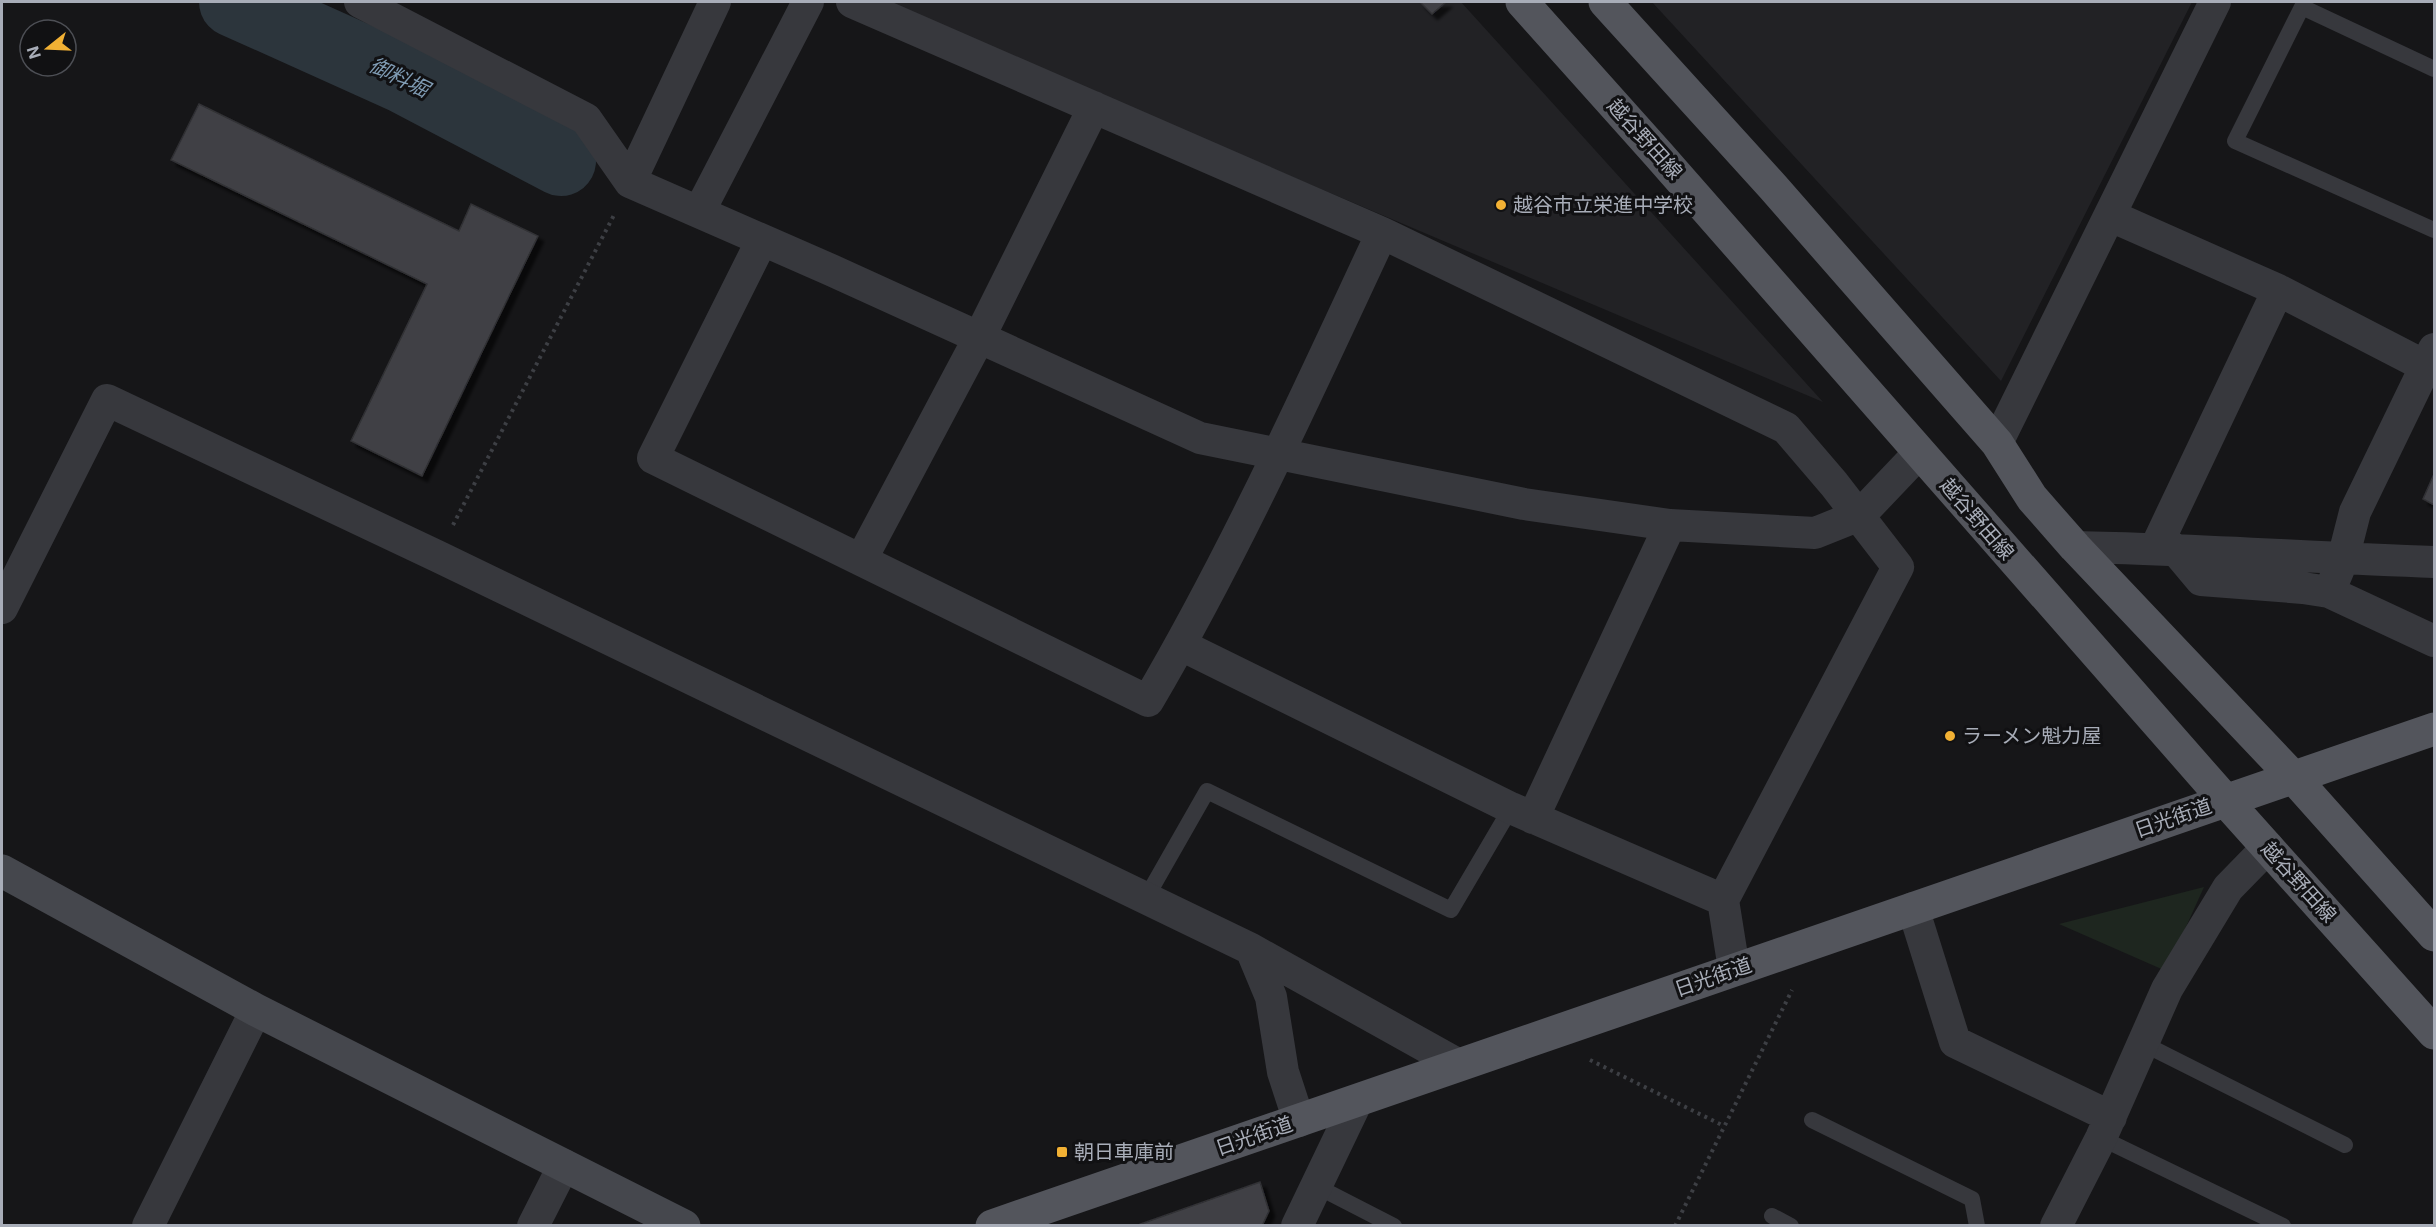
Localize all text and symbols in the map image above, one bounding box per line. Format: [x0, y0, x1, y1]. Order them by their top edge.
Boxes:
north arrow [18, 18, 78, 78]
text: N [22, 44, 45, 62]
water label: 御料堀 [365, 52, 435, 103]
street label: 越谷野田線 [1603, 94, 1687, 184]
place label: 越谷市立栄進中学校 [1513, 193, 1693, 217]
marker: 越谷市立栄進中学校 [1494, 198, 1508, 212]
street label: 越谷野田線 [1935, 473, 2019, 565]
place label: ラーメン魁力屋 [1962, 724, 2101, 748]
marker: ラーメン魁力屋 [1943, 729, 1957, 743]
street label: 日光街道 [2131, 794, 2215, 842]
street label: 越谷野田線 [2257, 837, 2341, 927]
street label: 日光街道 [1671, 953, 1755, 1001]
street label: 日光街道 [1212, 1112, 1296, 1160]
place label: 朝日車庫前 [1074, 1140, 1174, 1164]
marker: 朝日車庫前 [1055, 1145, 1069, 1159]

